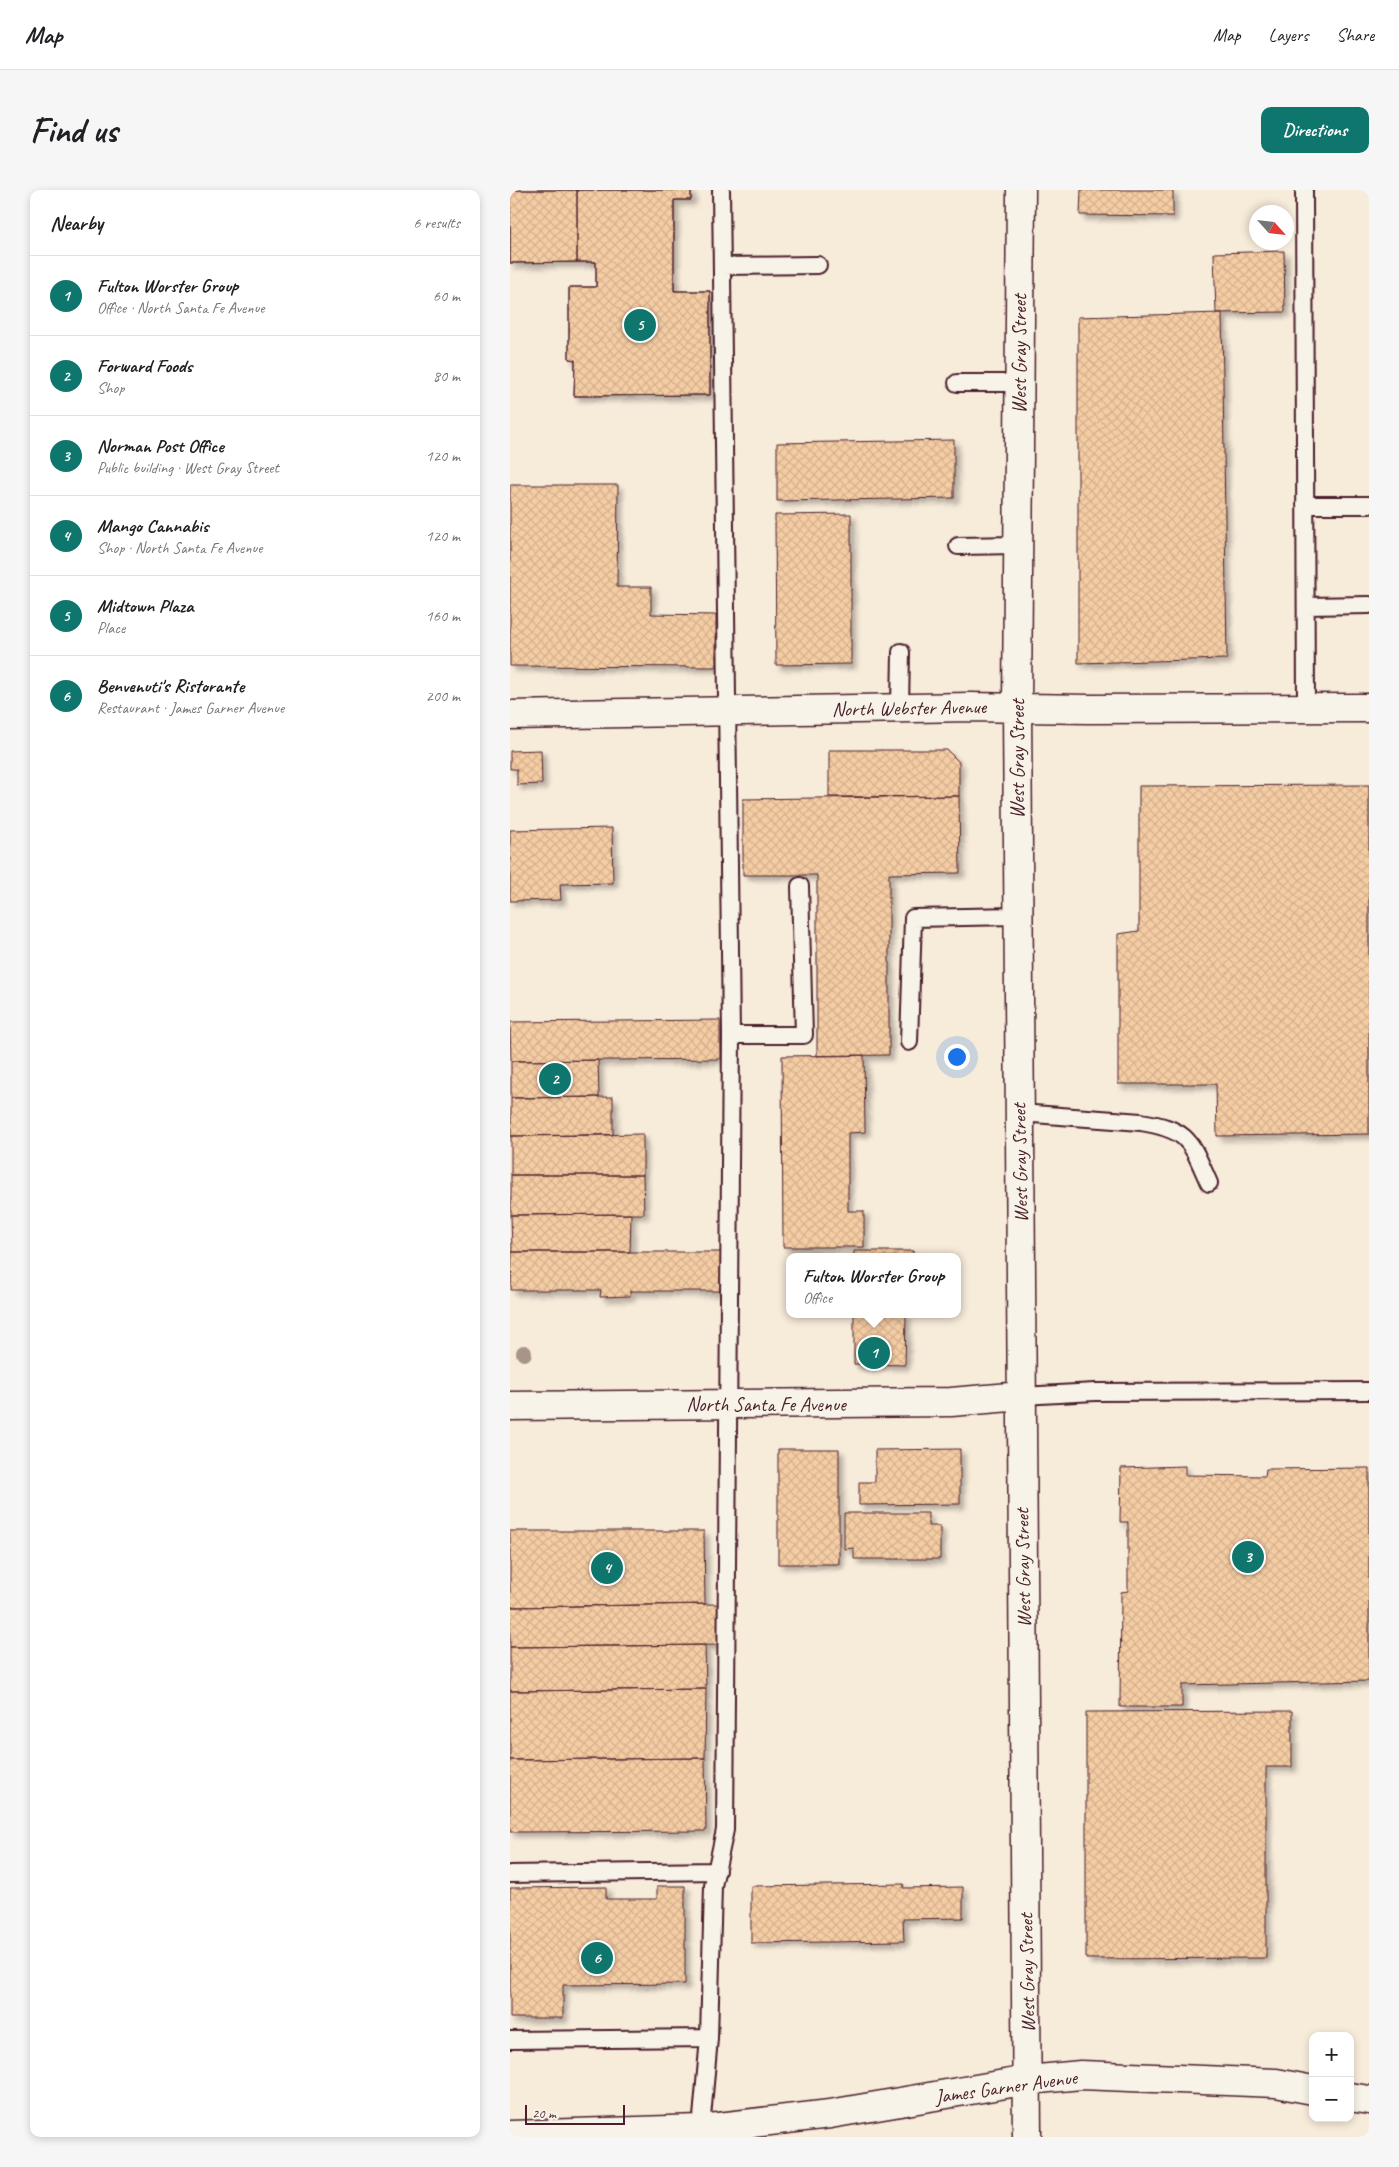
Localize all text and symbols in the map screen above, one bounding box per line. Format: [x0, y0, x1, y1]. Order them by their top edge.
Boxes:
text: Map [25, 20, 62, 50]
text: Map [1213, 24, 1241, 46]
text: Layers [1269, 24, 1308, 46]
text: Share [1336, 24, 1374, 46]
button: Directions [1261, 107, 1369, 153]
text: Find us [30, 108, 117, 153]
north arrow [1249, 205, 1294, 250]
text: Nearby [50, 210, 103, 236]
text: 6 results [413, 213, 460, 233]
text: Fulton Worster Group [97, 274, 238, 298]
text: 1 [62, 286, 70, 306]
text: 60 m [433, 286, 460, 306]
street label: West Gray Street [1007, 292, 1032, 413]
text: Office · North Santa Fe Avenue [97, 298, 265, 318]
pin: 5 [624, 306, 656, 344]
text: Forward Foods [97, 354, 192, 378]
text: 2 [62, 366, 70, 386]
text: 80 m [433, 366, 460, 386]
text: Shop [97, 378, 124, 398]
text: Norman Post Office [97, 434, 224, 458]
text: 3 [62, 446, 70, 466]
text: 120 m [426, 446, 460, 466]
text: Public building · West Gray Street [97, 458, 279, 478]
text: Mango Cannabis [97, 514, 208, 538]
text: 4 [62, 526, 70, 546]
text: 120 m [426, 526, 460, 546]
text: Shop · North Santa Fe Avenue [97, 538, 262, 558]
text: Midtown Plaza [97, 594, 193, 618]
text: 5 [63, 606, 69, 626]
text: 160 m [426, 606, 460, 626]
text: Place [97, 618, 125, 638]
text: Benvenuti's Ristorante [97, 674, 244, 698]
text: 6 [62, 686, 70, 706]
text: 200 m [426, 686, 460, 706]
street label: North Webster Avenue [832, 694, 988, 722]
street label: West Gray Street [1005, 697, 1030, 818]
text: Restaurant · James Garner Avenue [97, 698, 284, 718]
your location [944, 1044, 970, 1070]
pin: 2 [539, 1060, 571, 1098]
street label: West Gray Street [1006, 1101, 1034, 1223]
popup [786, 1253, 961, 1318]
text: Fulton Worster Group [803, 1264, 944, 1288]
text: Office [803, 1288, 832, 1308]
pin: 1 [858, 1334, 890, 1372]
street label: North Santa Fe Avenue [686, 1392, 847, 1417]
street label: West Gray Street [1009, 1506, 1037, 1628]
pin: 3 [1232, 1538, 1264, 1576]
pin: 4 [591, 1549, 623, 1587]
street label: West Gray Street [1013, 1911, 1041, 2033]
pin: 6 [581, 1939, 613, 1977]
map controls [1309, 2032, 1354, 2122]
button: + [1309, 2032, 1354, 2077]
street label: James Garner Avenue [932, 2064, 1080, 2109]
button: − [1309, 2077, 1354, 2122]
scale bar [525, 2102, 625, 2125]
text: 20 m [532, 2105, 556, 2122]

